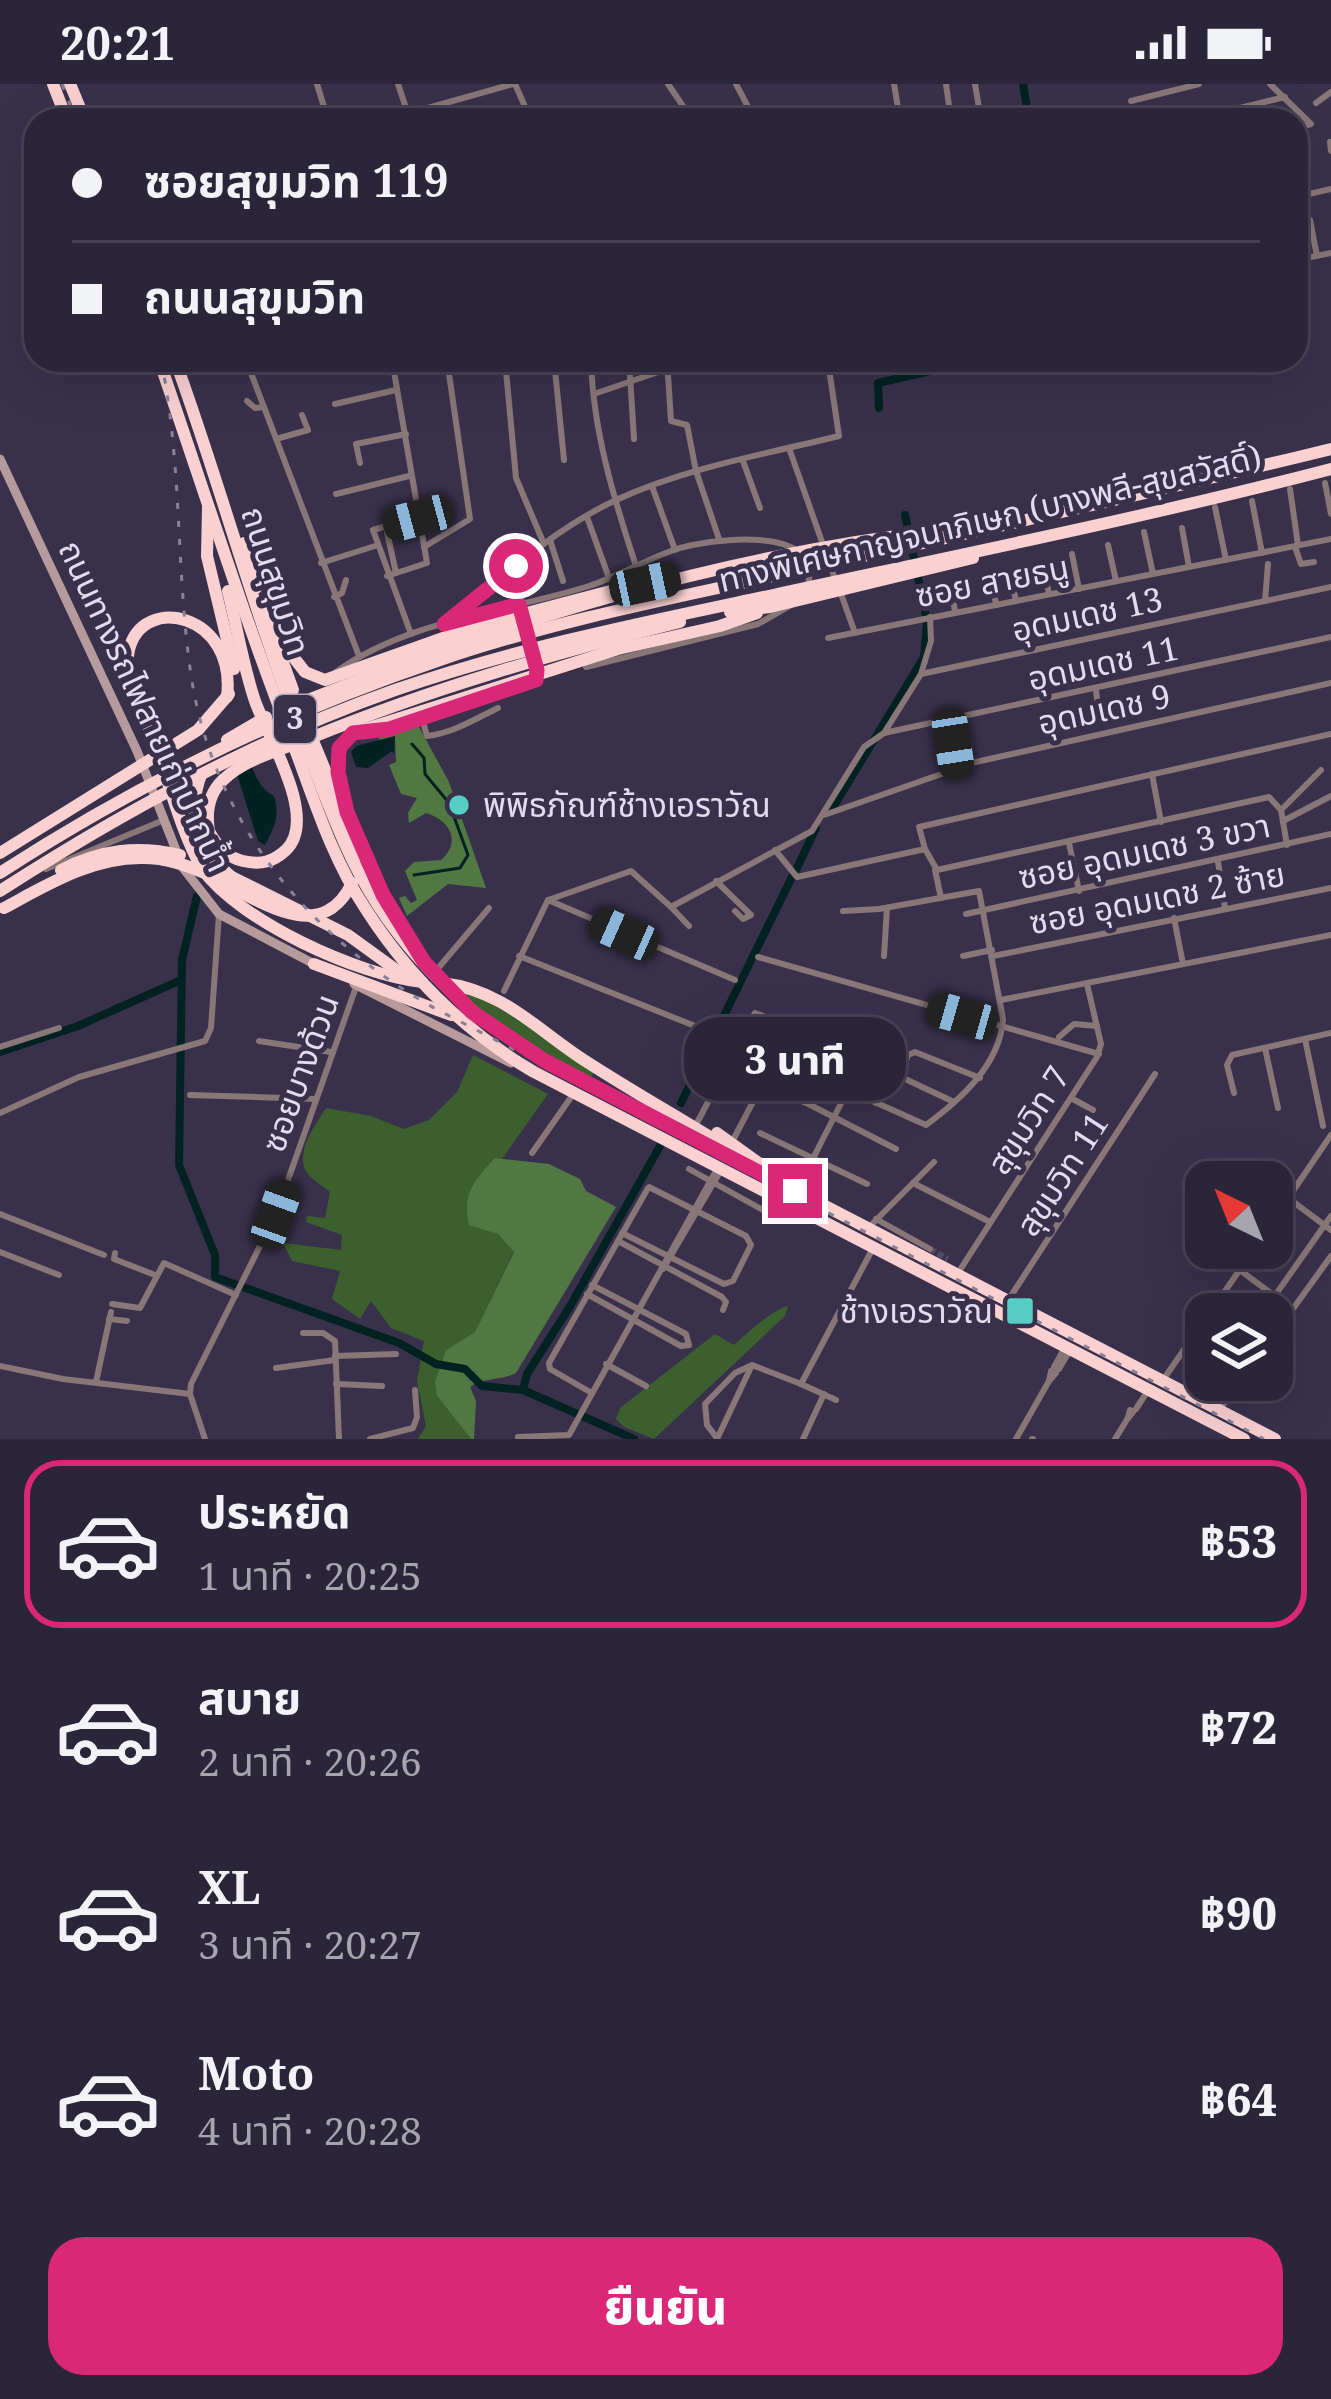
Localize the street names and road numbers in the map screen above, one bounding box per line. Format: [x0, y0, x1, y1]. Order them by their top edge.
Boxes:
street label: ทางพิเศษกาญจนาภิเษก (บางพลี-สุขสวัสดิ์) [714, 433, 1266, 602]
street label: ถนนสุขุมวิท [231, 501, 322, 661]
street label: ถนนทางรถไฟสายเก่าปากน้ำ [49, 533, 242, 879]
street label: ซอย สายธนู [911, 544, 1073, 617]
street label: อุดมเดช 13 [1007, 576, 1166, 651]
street label: อุดมเดช 11 [1023, 625, 1182, 700]
street label: อุดมเดช 9 [1033, 673, 1174, 744]
road number: 3 [274, 695, 316, 743]
street label: ซอย อุดมเดช 3 ขวา [1014, 802, 1274, 899]
street label: ซอย อุดมเดช 2 ซ้าย [1025, 851, 1289, 944]
street label: ซอยบางด้วน [250, 988, 349, 1158]
street label: สุขุมวิท 7 [976, 1057, 1079, 1183]
street label: สุขุมวิท 11 [1005, 1103, 1118, 1244]

